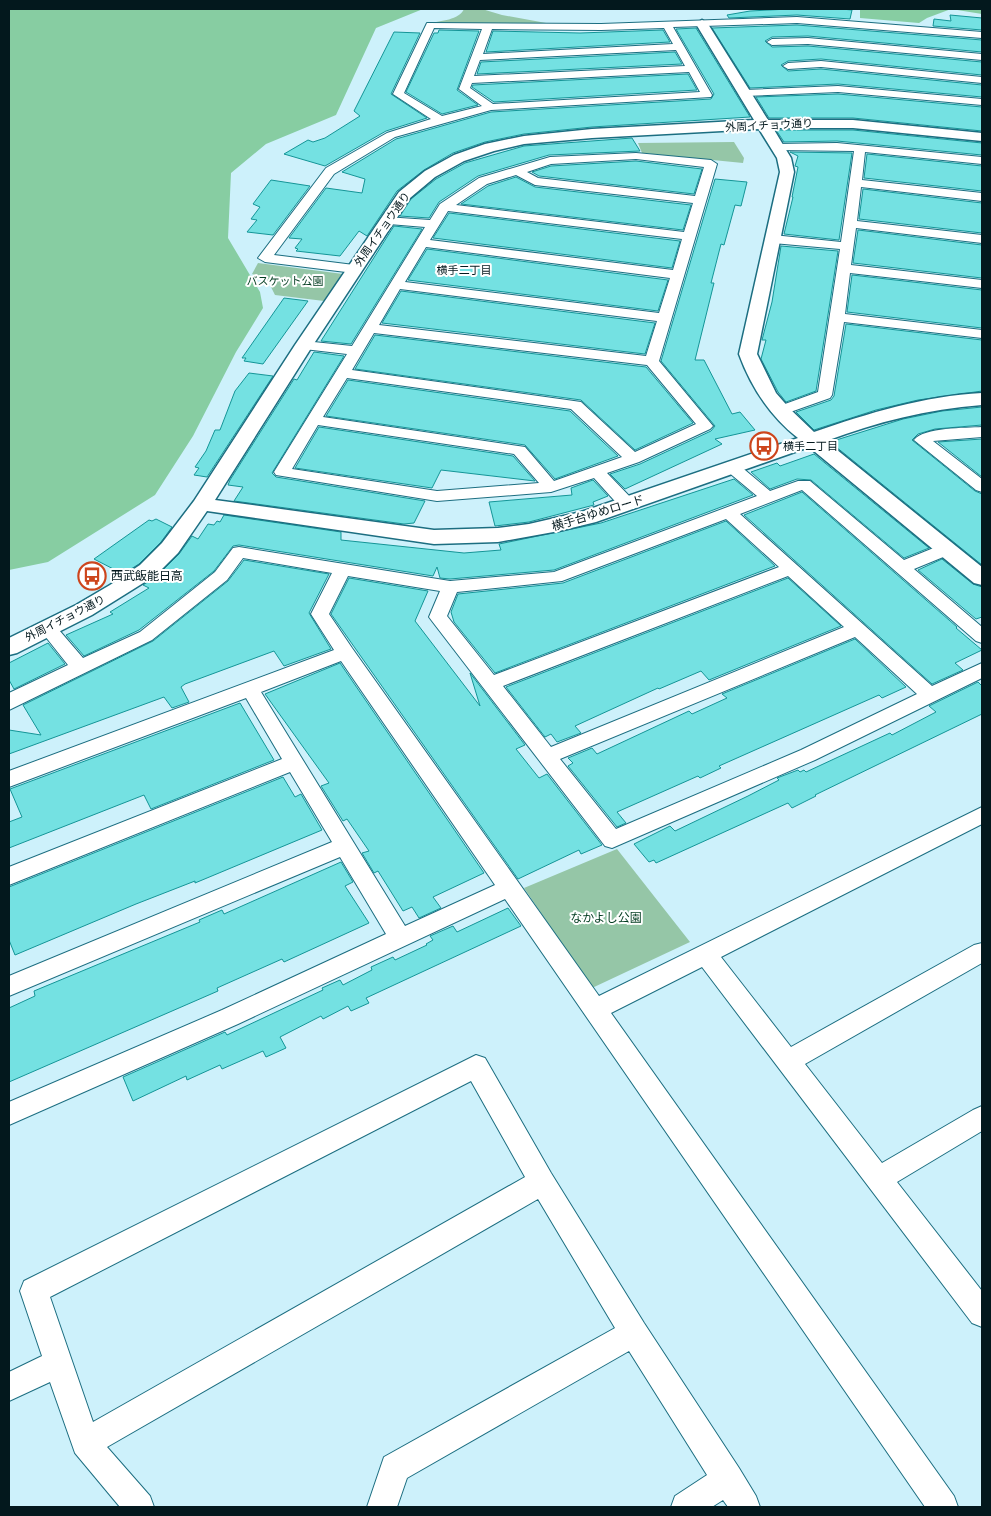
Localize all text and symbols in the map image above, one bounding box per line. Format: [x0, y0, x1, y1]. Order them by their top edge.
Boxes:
street label: 外周イチョウ通り [725, 117, 813, 133]
street label: 外周イチョウ通り [352, 190, 412, 268]
district label: 横手二丁目 [437, 264, 492, 276]
park label: バスケット公園 [247, 275, 324, 287]
bus stop icon: 横手二丁目 [749, 431, 779, 461]
place label: 横手二丁目 [783, 440, 838, 452]
street label: 横手台ゆめロード [550, 492, 646, 534]
bus stop icon: 西武飯能日高 [77, 561, 107, 591]
place label: 西武飯能日高 [111, 569, 183, 583]
street label: 外周イチョウ通り [23, 593, 107, 643]
park label: なかよし公園 [570, 911, 642, 925]

